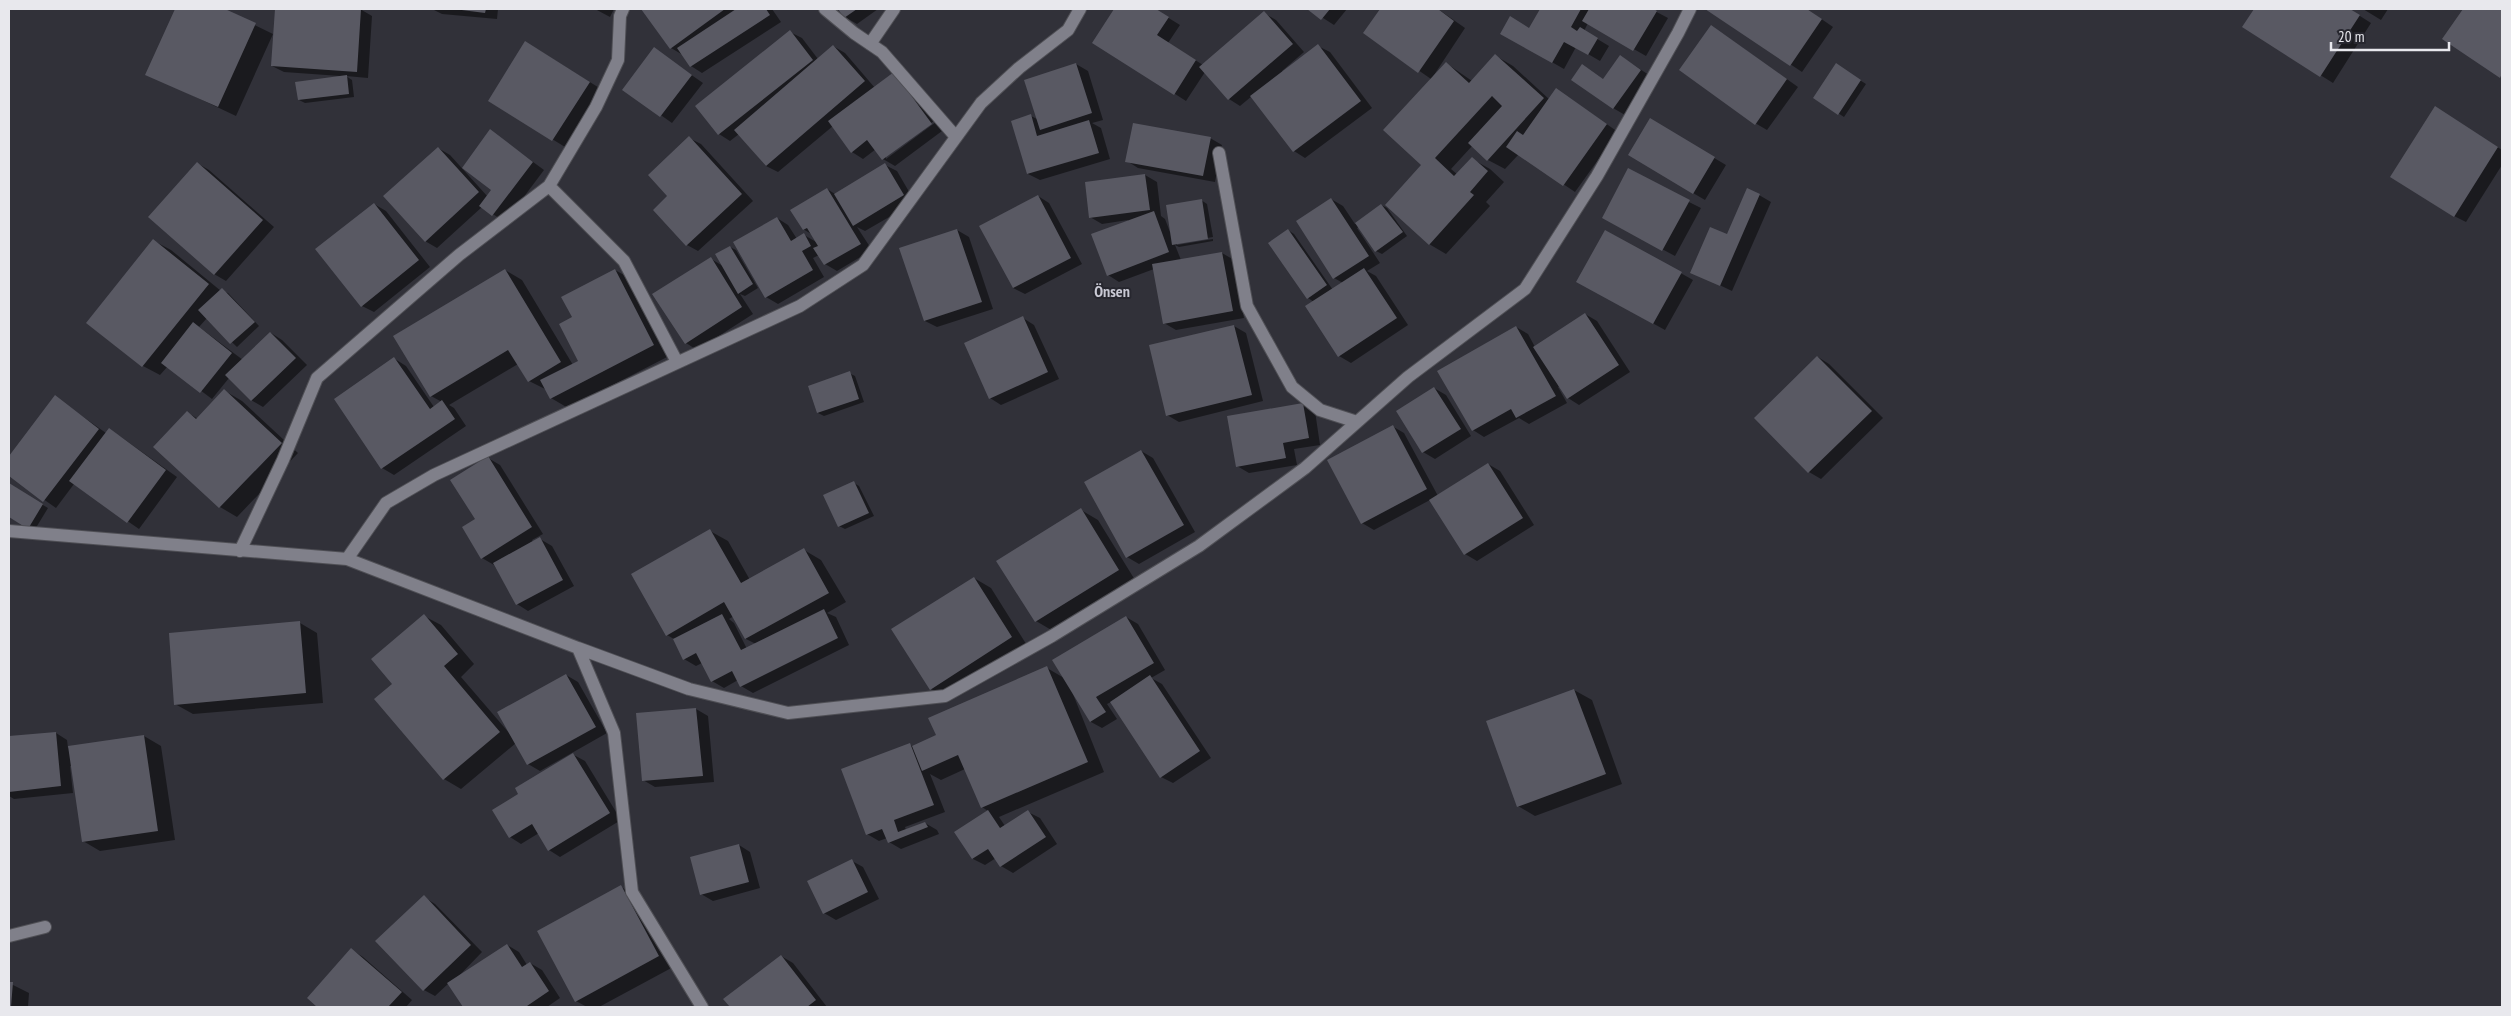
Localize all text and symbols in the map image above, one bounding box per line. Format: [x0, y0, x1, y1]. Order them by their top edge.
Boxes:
scale bar [2331, 20, 2448, 52]
text: 20 m [2338, 27, 2364, 46]
district label: Önsen [1094, 281, 1130, 301]

